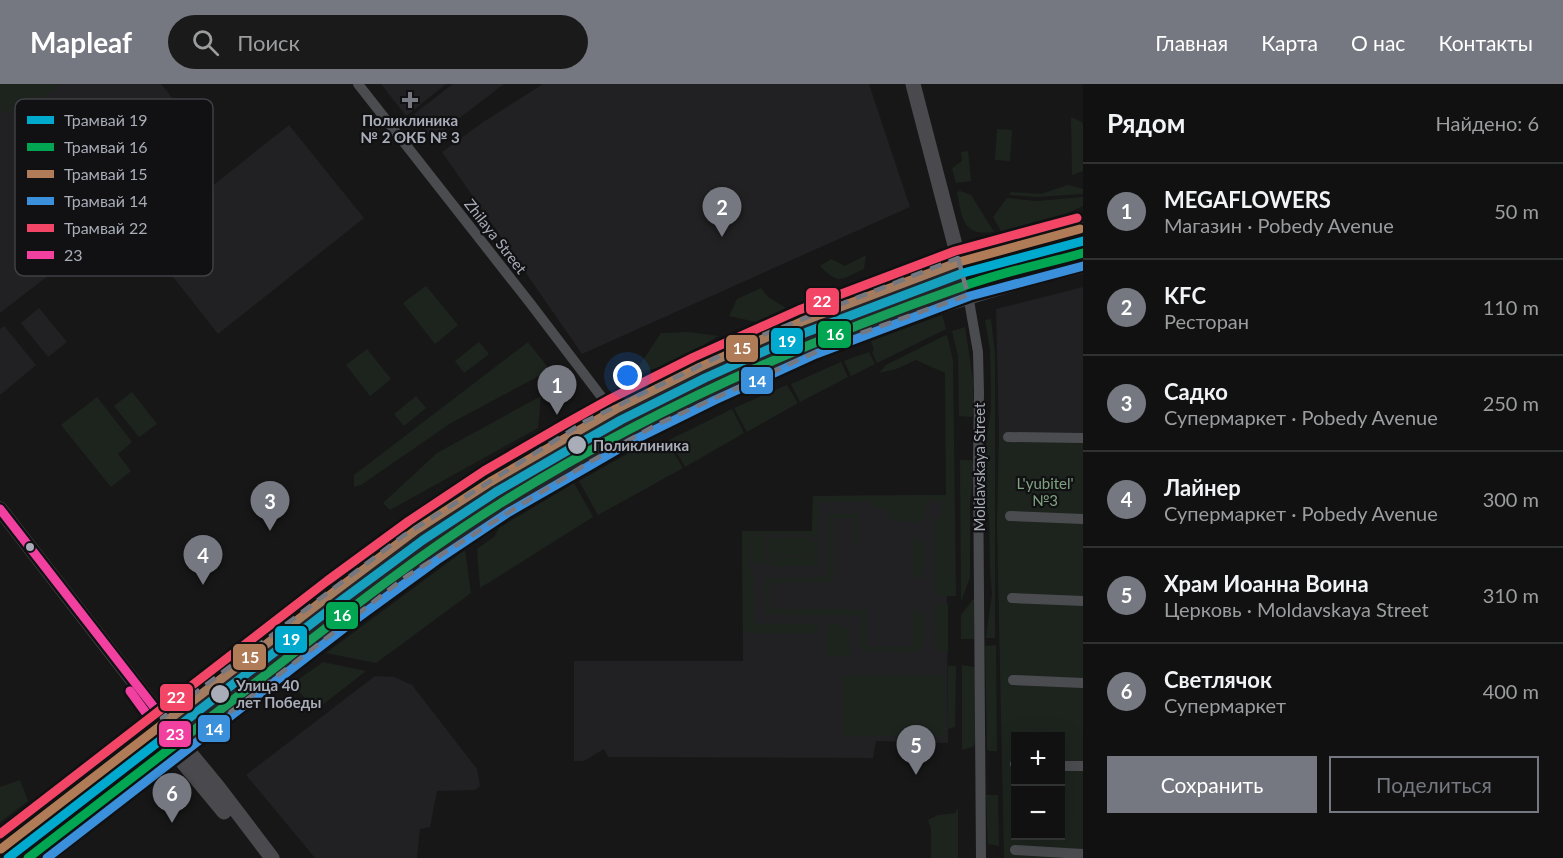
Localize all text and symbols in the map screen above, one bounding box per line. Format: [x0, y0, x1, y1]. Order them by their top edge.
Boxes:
search box [168, 15, 588, 69]
text: Mapleaf [30, 25, 132, 59]
icon: search [189, 26, 222, 59]
text: Поиск [237, 29, 300, 56]
text: Главная [1155, 30, 1228, 55]
text: Карта [1261, 30, 1318, 55]
text: О нас [1351, 30, 1405, 55]
text: Контакты [1438, 30, 1533, 55]
marker: Поликлиника № 2 ОКБ № 3 [401, 91, 419, 109]
legend [15, 99, 213, 276]
text: Рядом [1107, 107, 1185, 139]
text: Трамвай 19 [64, 110, 148, 129]
place label: Поликлиника № 2 ОКБ № 3 [360, 111, 460, 146]
text: Найдено: 6 [1436, 111, 1539, 135]
text: Трамвай 16 [64, 137, 148, 156]
text: Трамвай 15 [64, 164, 148, 183]
text: MEGAFLOWERS [1164, 186, 1331, 213]
pin: 2 [702, 188, 742, 237]
text: Трамвай 14 [64, 191, 148, 210]
street label: Zhilaya Street [461, 195, 531, 278]
text: 1 [1121, 199, 1132, 223]
text: 50 m [1494, 199, 1539, 223]
text: Магазин · Pobedy Avenue [1164, 213, 1394, 237]
text: Трамвай 22 [64, 218, 148, 237]
text: 23 [64, 245, 83, 264]
text: KFC [1164, 282, 1206, 309]
line badge: 22 [805, 287, 840, 316]
text: 22 [813, 291, 831, 310]
text: 2 [1121, 295, 1132, 319]
text: 110 m [1483, 295, 1539, 319]
text: Ресторан [1164, 309, 1249, 333]
line badge: 16 [817, 320, 852, 349]
text: 16 [826, 324, 844, 343]
line badge: 19 [770, 327, 804, 355]
text: 19 [778, 331, 796, 350]
line badge: 15 [725, 334, 759, 363]
text: 15 [733, 338, 751, 357]
your location [613, 361, 642, 390]
pin: 1 [538, 366, 576, 415]
line badge: 14 [740, 366, 774, 395]
text: 14 [748, 371, 766, 390]
text: Садко [1164, 378, 1228, 405]
text: 3 [1121, 391, 1132, 415]
text: 250 m [1483, 391, 1539, 415]
street label: Moldavskaya Street [970, 402, 988, 531]
text: Супермаркет · Pobedy Avenue [1164, 405, 1438, 429]
marker: Поликлиника [566, 434, 588, 456]
place label: Поликлиника [593, 436, 689, 454]
park label: L'yubitel' №3 [1016, 474, 1074, 509]
text: Лайнер [1164, 474, 1241, 501]
pin: 3 [250, 482, 290, 531]
text: 4 [1121, 487, 1132, 511]
text: 300 m [1483, 487, 1539, 511]
text: Супермаркет · Pobedy Avenue [1164, 501, 1438, 525]
pin: 4 [184, 536, 222, 585]
unlabelled marker [24, 541, 36, 553]
text: Храм Иоанна Воина [1164, 570, 1369, 597]
text: 5 [1121, 583, 1132, 607]
text: 310 m [1483, 583, 1539, 607]
text: Церковь · Moldavskaya Street [1164, 597, 1429, 621]
line badge: 16 [325, 601, 359, 630]
text: 16 [333, 605, 351, 624]
line badge: 19 [274, 625, 308, 654]
text: 19 [282, 629, 300, 648]
line badge: 15 [232, 643, 267, 671]
text: 15 [241, 647, 259, 666]
text: Светлячок [1164, 666, 1272, 693]
place label: Улица 40 лет Победы [235, 676, 321, 711]
text: 6 [1121, 679, 1132, 703]
text: 400 m [1483, 679, 1539, 703]
line badge: 22 [159, 683, 194, 712]
marker: Улица 40 лет Победы [209, 683, 231, 705]
text: 22 [167, 687, 185, 706]
text: Супермаркет [1164, 693, 1286, 717]
line badge: 14 [197, 714, 231, 743]
text: 14 [205, 719, 223, 738]
line badge: 23 [158, 720, 192, 748]
text: 23 [166, 724, 184, 743]
pin: 5 [896, 726, 936, 775]
map controls [1011, 732, 1065, 840]
button: + [1011, 732, 1065, 786]
button: Сохранить [1107, 756, 1317, 813]
button: Поделиться [1329, 756, 1539, 813]
pin: 6 [152, 774, 192, 823]
button: − [1011, 786, 1065, 840]

